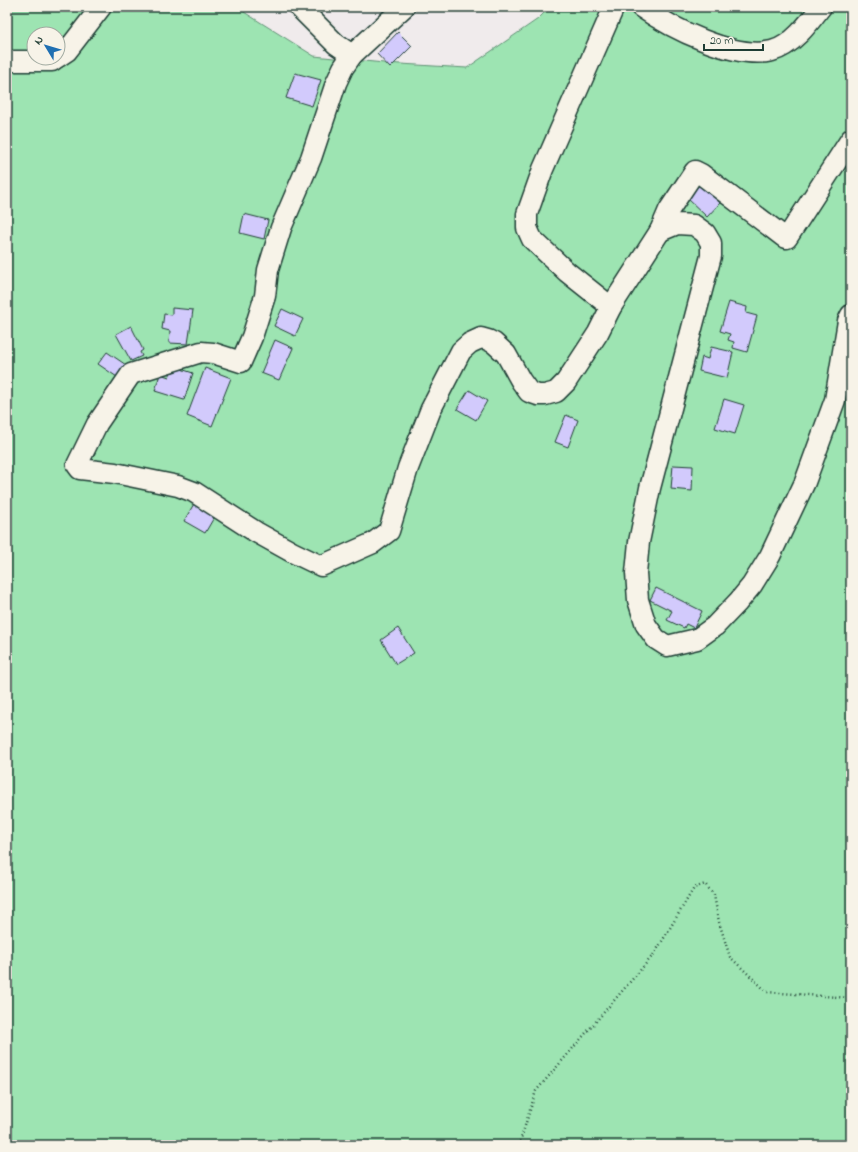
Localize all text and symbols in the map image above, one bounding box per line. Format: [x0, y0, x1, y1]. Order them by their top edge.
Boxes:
north arrow [26, 26, 66, 66]
scale bar [704, 26, 763, 52]
text: 20 m [710, 32, 733, 50]
text: N [30, 33, 48, 48]

